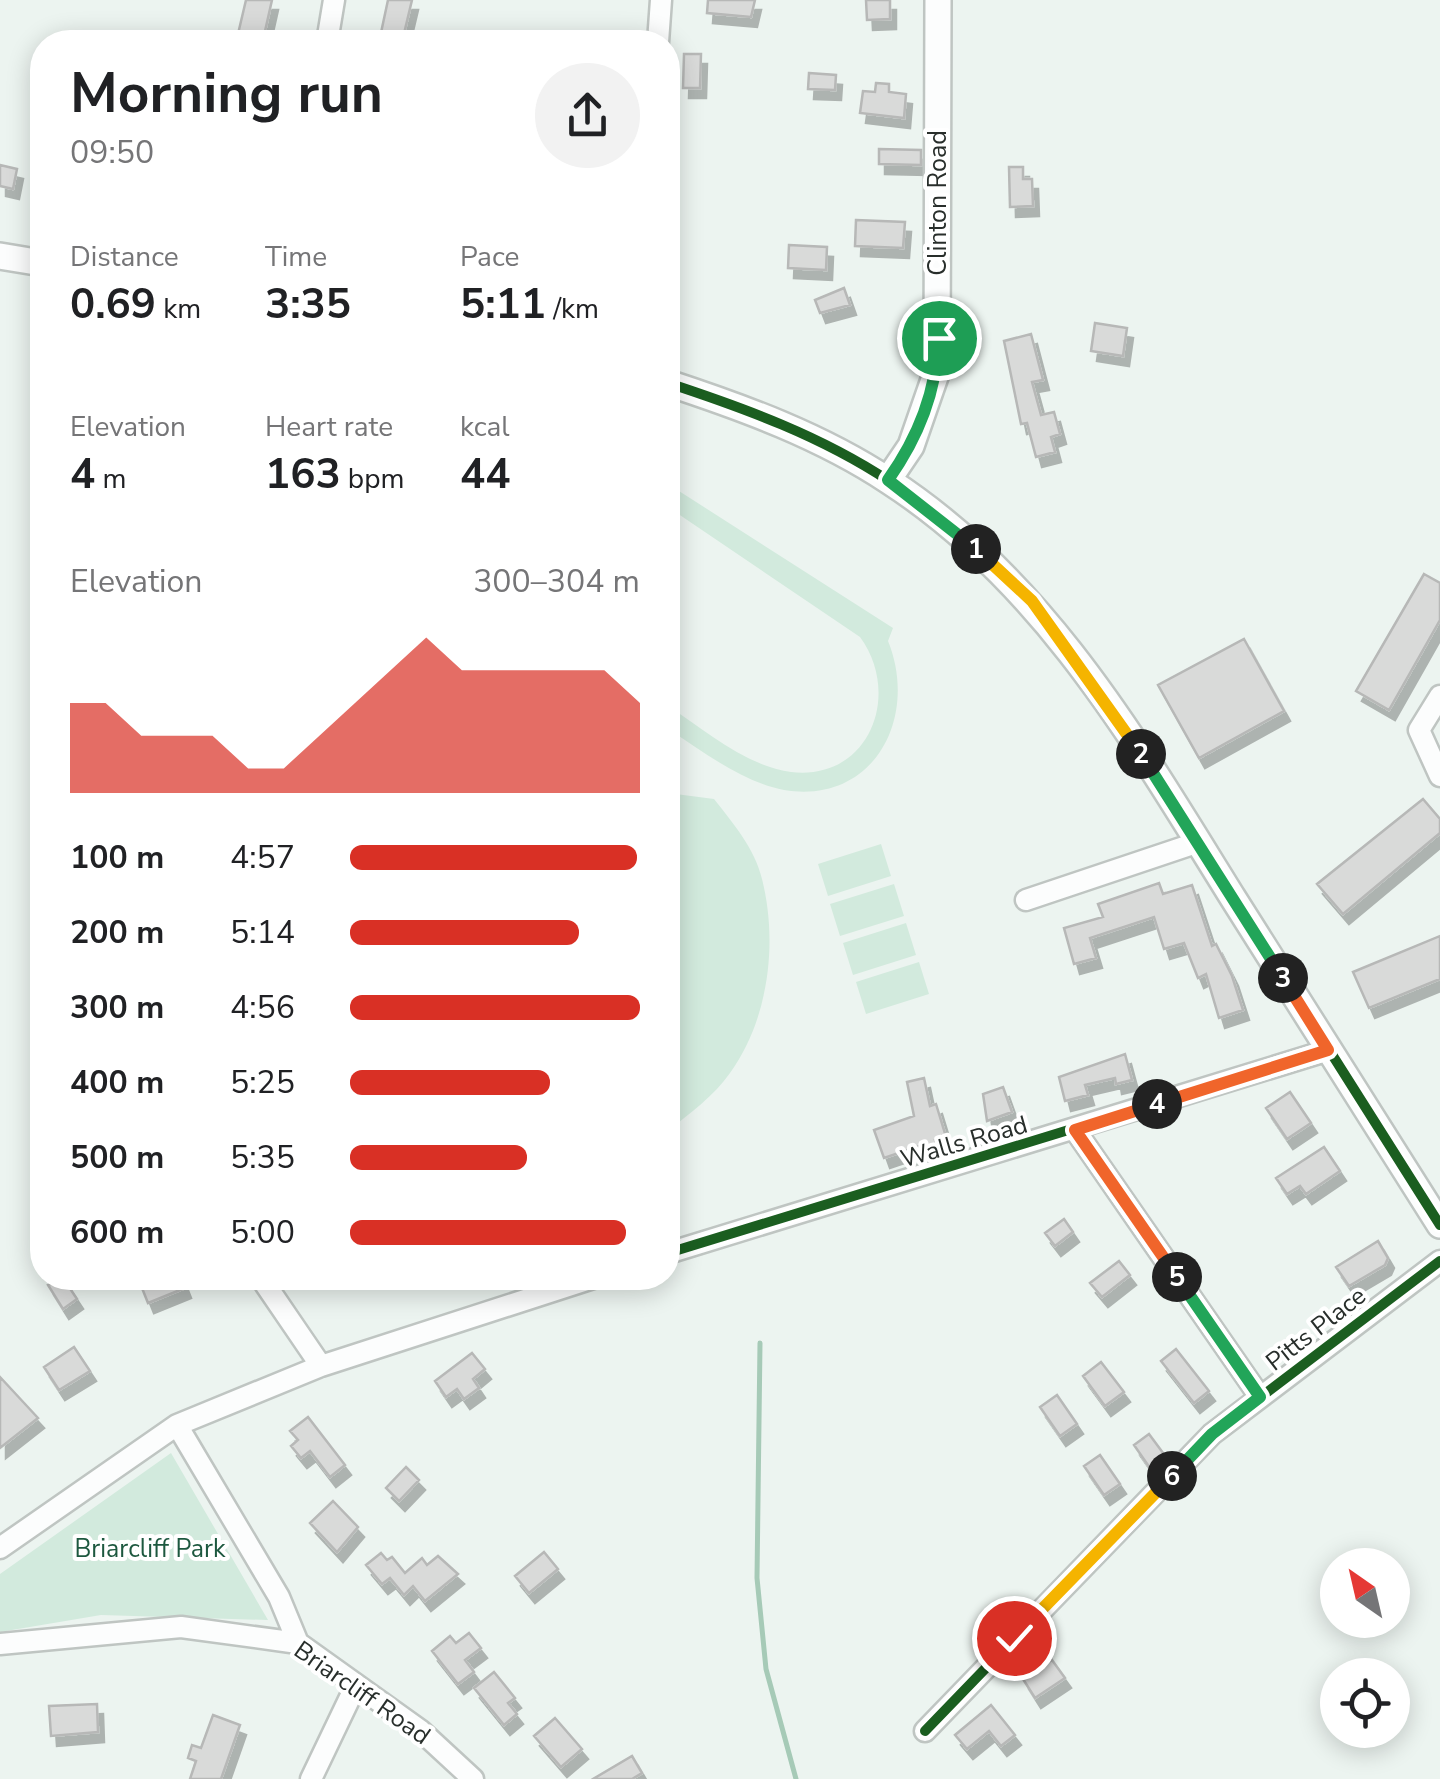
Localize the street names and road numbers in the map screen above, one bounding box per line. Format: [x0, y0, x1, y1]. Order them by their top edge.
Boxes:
street label: Clinton Road [921, 130, 955, 276]
street label: Walls Road [897, 1108, 1031, 1176]
street label: Pitts Place [1259, 1279, 1373, 1379]
street label: Briarcliff Road [287, 1633, 437, 1753]

